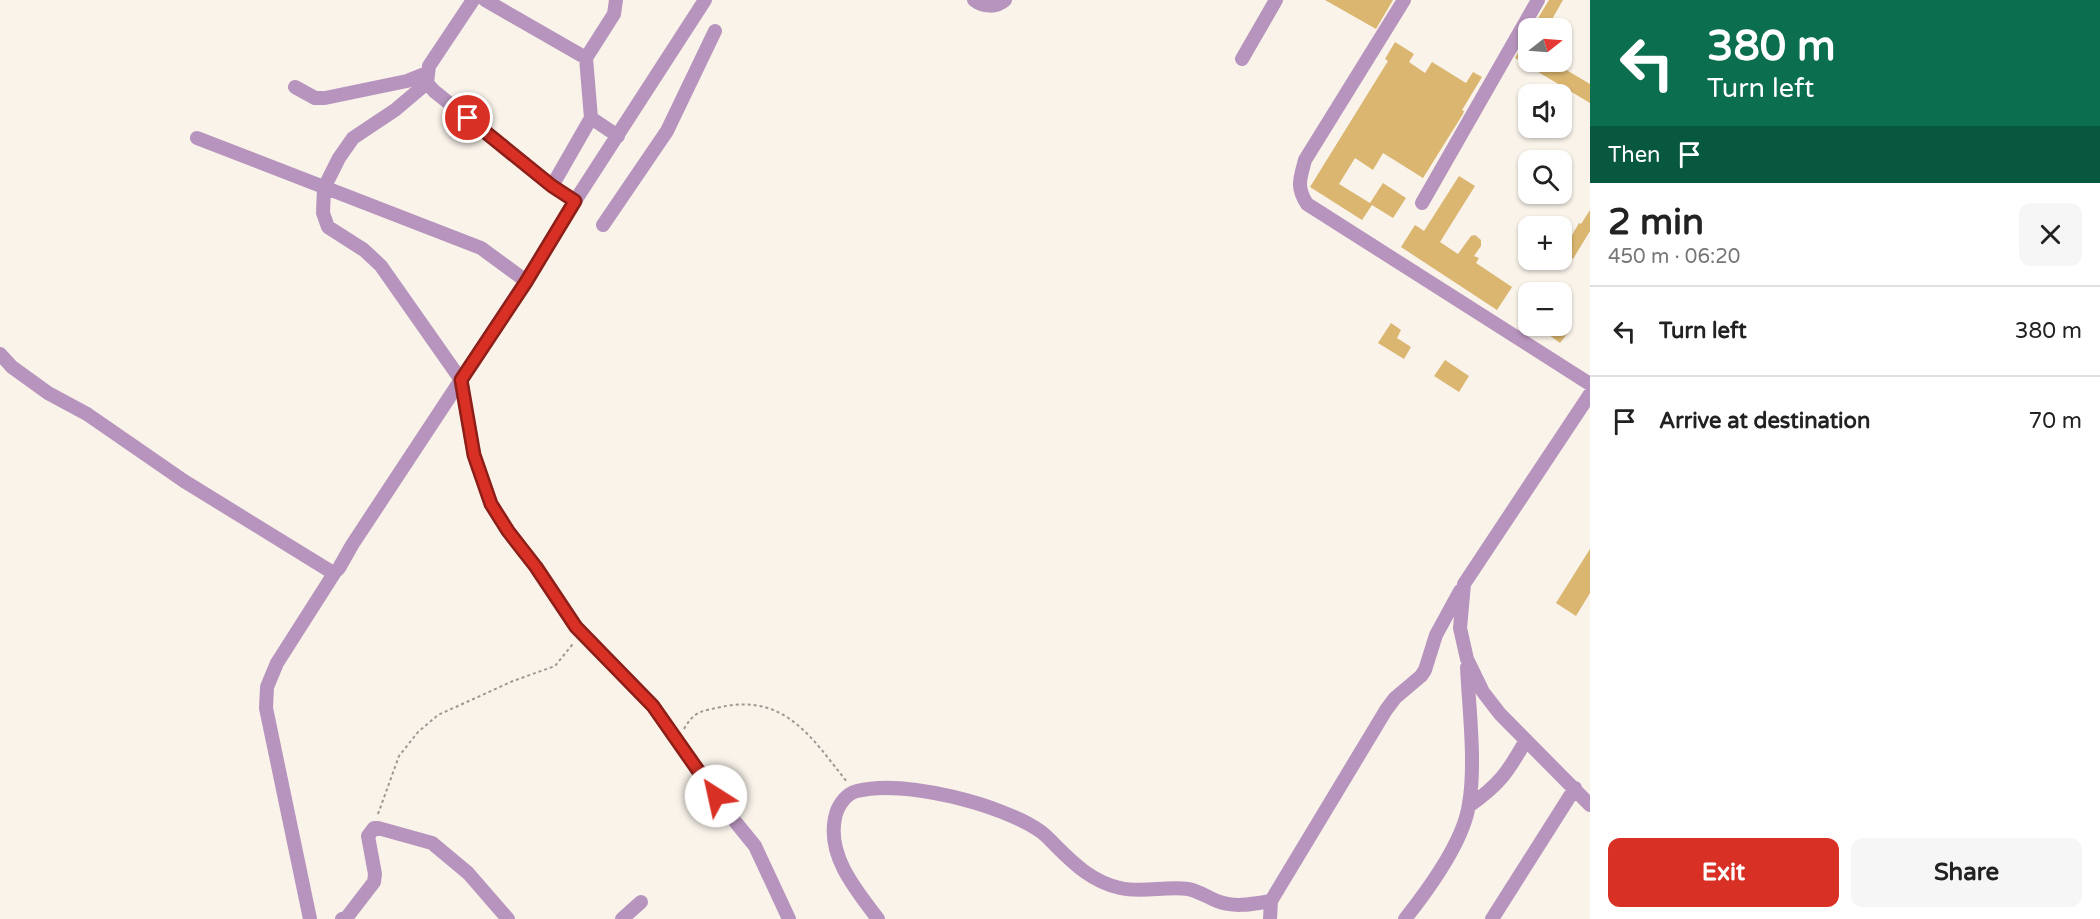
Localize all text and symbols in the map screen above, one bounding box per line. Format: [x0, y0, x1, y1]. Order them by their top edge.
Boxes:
north arrow [1518, 18, 1572, 72]
map controls [1518, 18, 1572, 336]
text: 380 m [1707, 21, 1836, 72]
icon: left [1608, 24, 1686, 102]
text: Turn left [1707, 72, 1814, 105]
button: sound [1518, 84, 1572, 138]
pin [442, 92, 493, 143]
icon: arrive [451, 101, 484, 134]
icon: arrive [1673, 138, 1706, 171]
text: Then [1608, 142, 1661, 168]
button: search [1518, 150, 1572, 204]
text: 2 min [1608, 201, 1704, 244]
button: close [2019, 203, 2082, 266]
button: + [1518, 216, 1572, 270]
text: 450 m · 06:20 [1608, 245, 1740, 269]
button: − [1518, 282, 1572, 336]
icon: left [1608, 315, 1641, 348]
text: Turn left [1659, 318, 1747, 344]
text: 380 m [2015, 318, 2082, 344]
icon: arrive [1608, 405, 1641, 438]
text: Arrive at destination [1659, 408, 1870, 434]
text: 70 m [2028, 408, 2082, 434]
position arrow [684, 764, 748, 828]
button: Exit [1608, 838, 1839, 907]
button: Share [1851, 838, 2082, 907]

